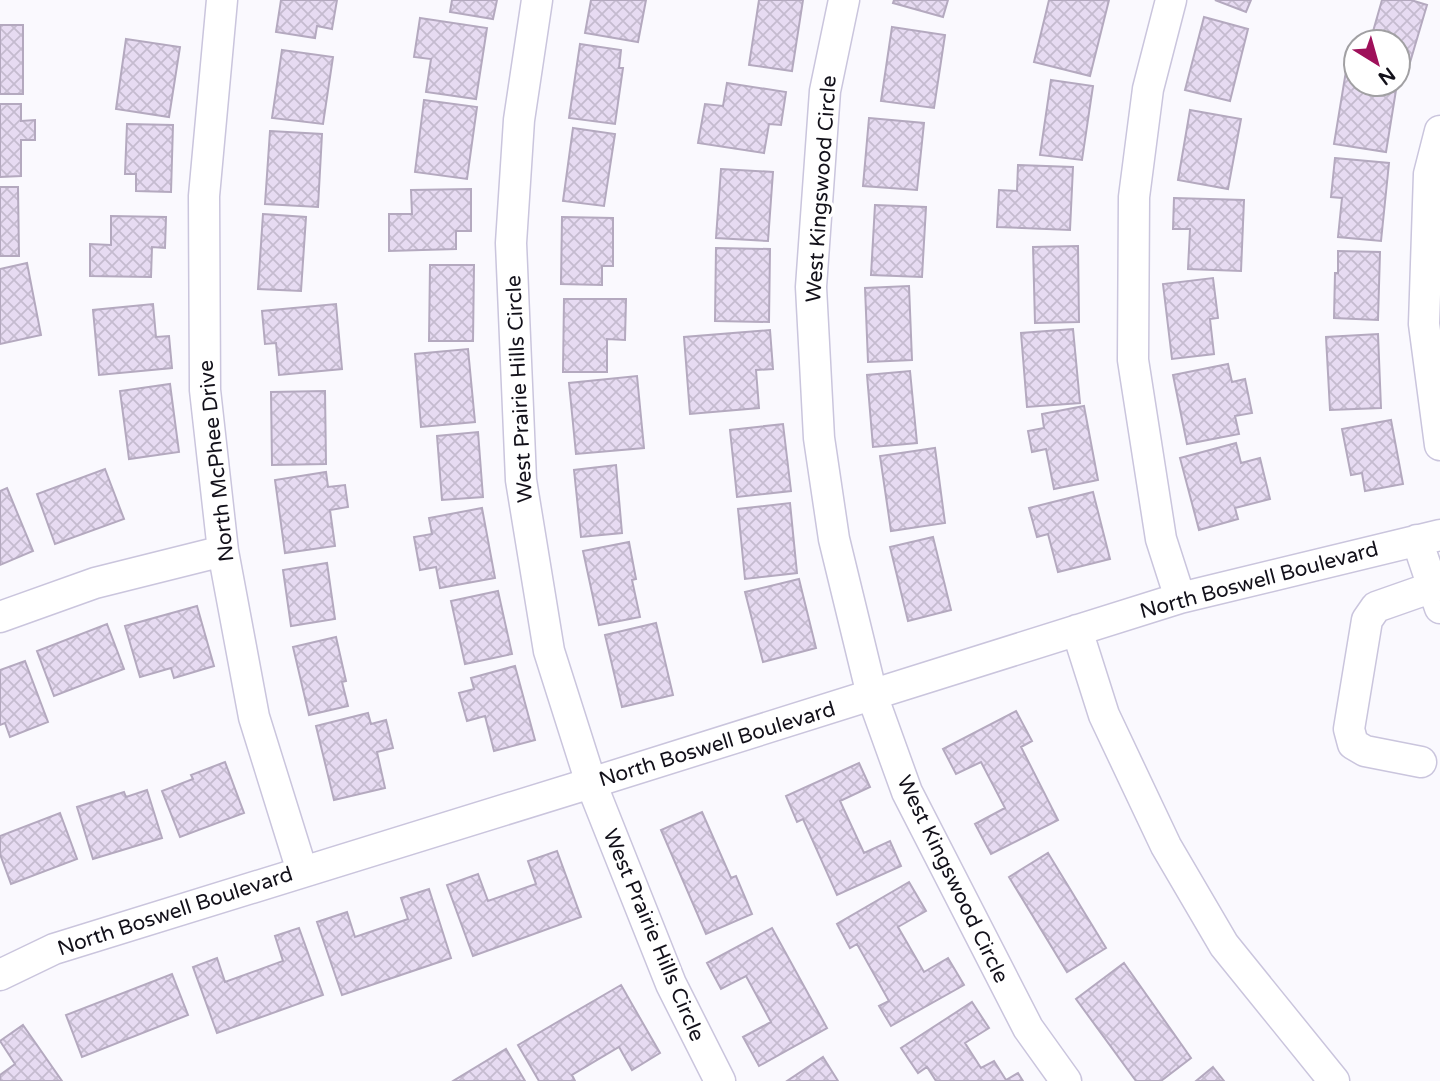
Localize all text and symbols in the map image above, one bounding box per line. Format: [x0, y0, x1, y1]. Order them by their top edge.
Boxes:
north arrow [1342, 28, 1412, 98]
text: N [1374, 62, 1399, 89]
street label: West Kingswood Circle [801, 75, 842, 303]
street label: West Prairie Hills Circle [501, 274, 538, 503]
street label: North McPhee Drive [193, 359, 240, 563]
street label: North Boswell Boulevard [1137, 537, 1381, 624]
street label: North Boswell Boulevard [596, 697, 838, 792]
street label: West Kingswood Circle [891, 771, 1014, 987]
street label: West Prairie Hills Circle [597, 825, 710, 1045]
street label: North Boswell Boulevard [54, 862, 296, 961]

